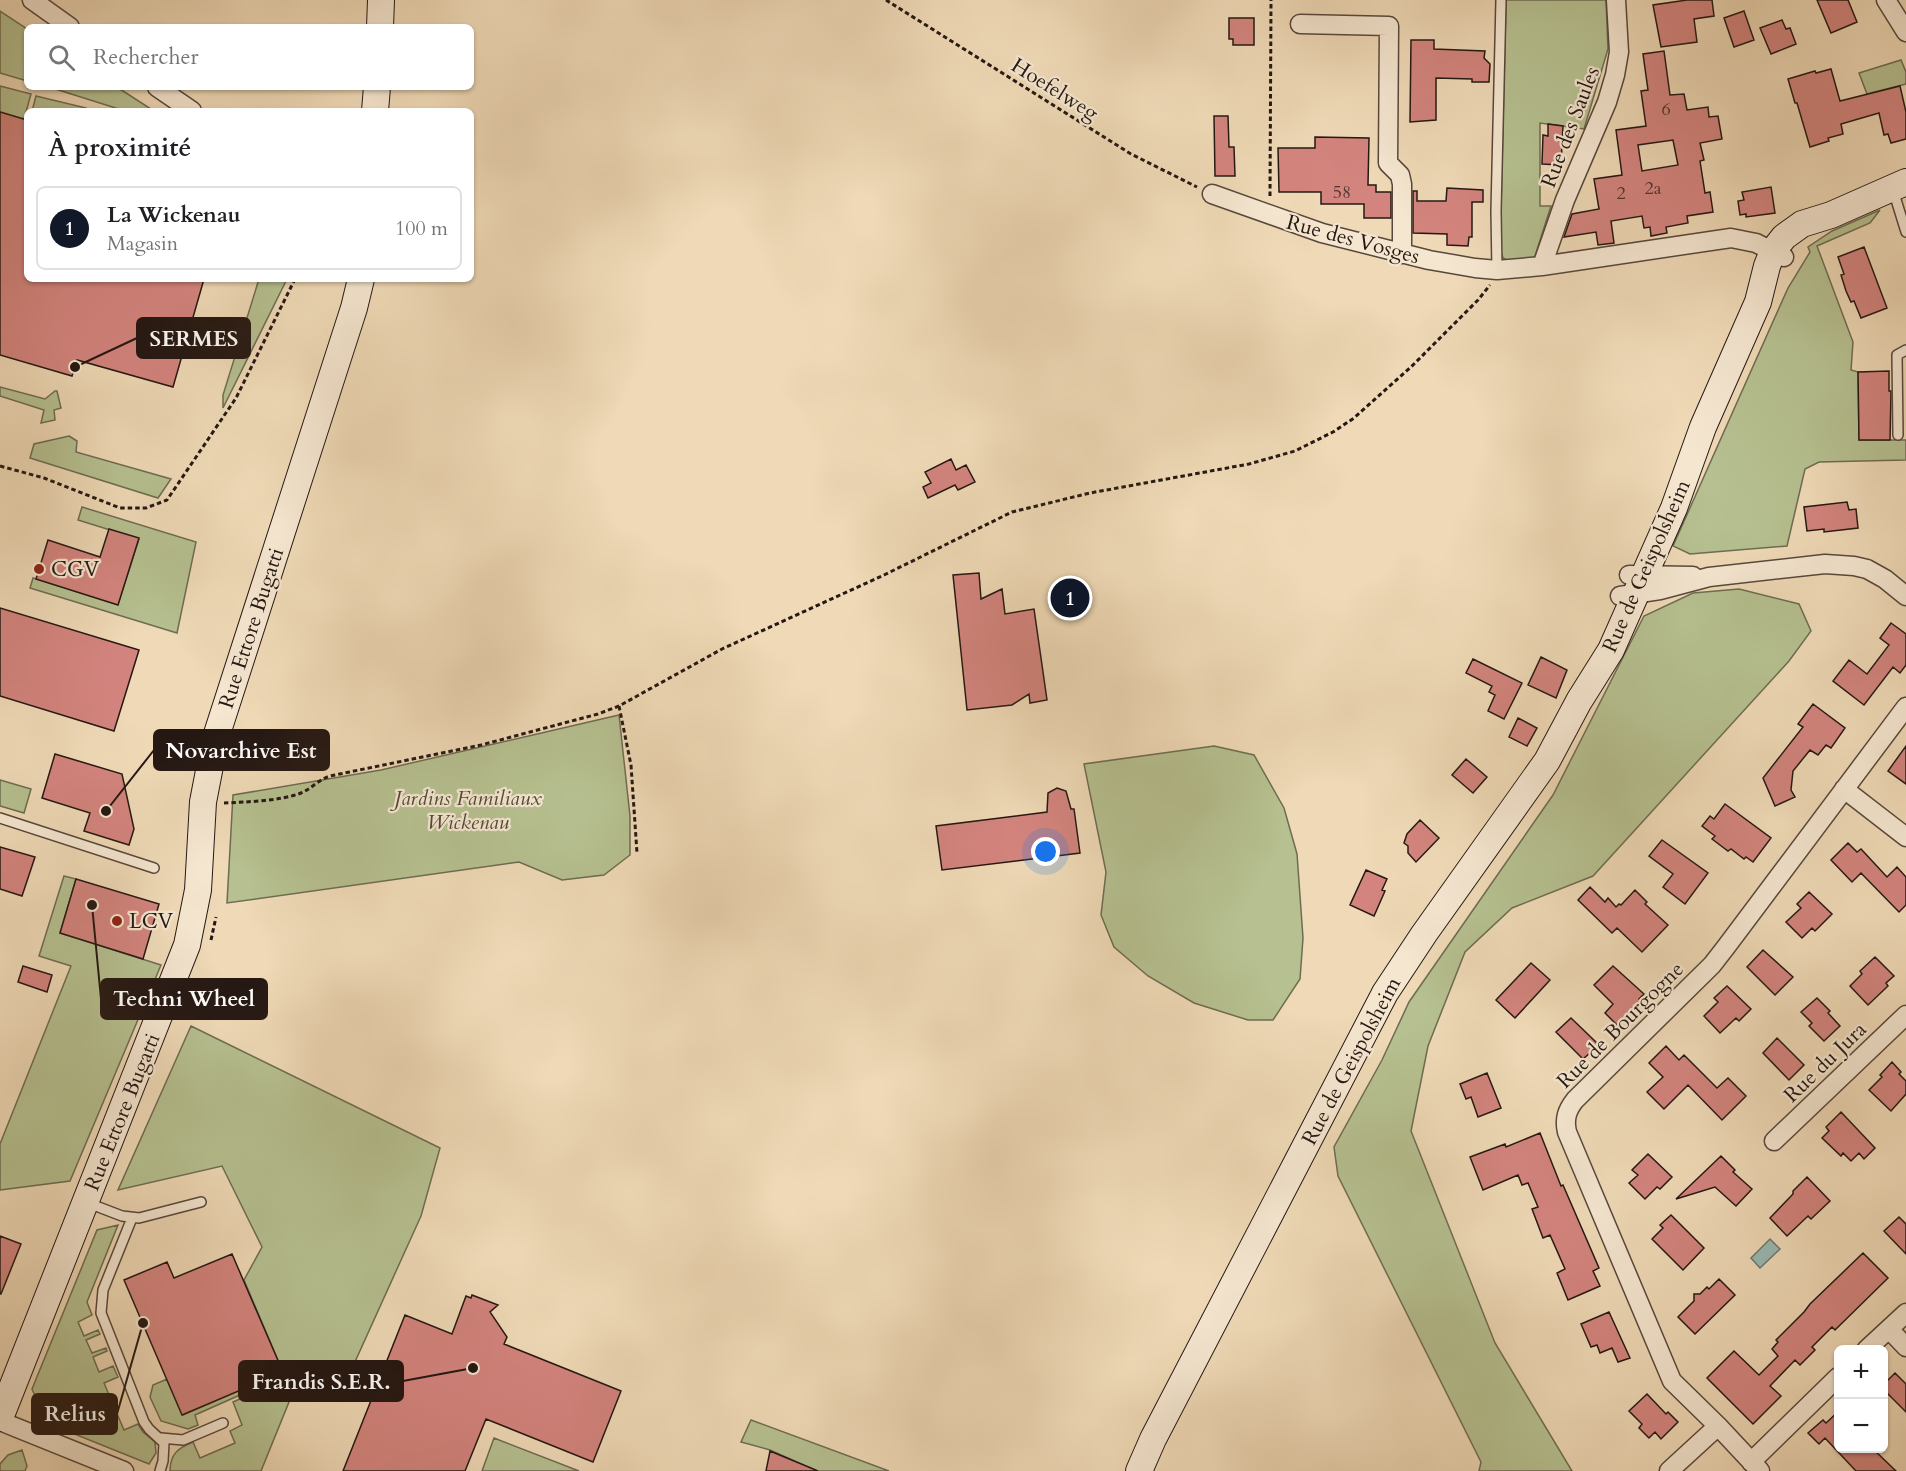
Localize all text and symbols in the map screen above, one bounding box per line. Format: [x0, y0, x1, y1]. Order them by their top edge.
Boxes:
search box [24, 24, 474, 90]
icon: search [45, 41, 78, 74]
text: Rechercher [93, 42, 198, 72]
street label: Hoefelweg [1006, 51, 1104, 128]
street label: Rue des Saules [1534, 62, 1607, 192]
house number: 6 [1661, 97, 1671, 122]
text: À proximité [48, 130, 191, 165]
house number: 2a [1645, 176, 1662, 201]
house number: 58 [1333, 180, 1351, 205]
house number: 2 [1616, 181, 1626, 206]
text: La Wickenau [107, 200, 241, 230]
street label: Rue des Vosges [1283, 208, 1423, 271]
text: 1 [64, 215, 75, 242]
text: 100 m [395, 215, 448, 242]
text: Magasin [107, 230, 178, 257]
callout: SERMES [137, 318, 250, 358]
text: SERMES [149, 324, 239, 354]
street label: Rue de Geispolsheim [1595, 475, 1698, 657]
street label: Rue Ettore Bugatti [212, 544, 291, 712]
place label: CGV [51, 555, 100, 584]
marker: CGV [32, 562, 46, 576]
pin: 1 [1050, 576, 1090, 620]
callout: Novarchive Est [154, 730, 329, 770]
text: Novarchive Est [165, 736, 317, 766]
park label: Jardins Familiaux Wickenau [389, 784, 542, 837]
your location [1031, 837, 1060, 866]
place label: LCV [129, 907, 174, 936]
marker: LCV [110, 914, 124, 928]
street label: Rue de Bourgogne [1550, 955, 1690, 1095]
street label: Rue de Geispolsheim [1295, 972, 1408, 1150]
callout: Techni Wheel [101, 979, 267, 1019]
text: Techni Wheel [113, 984, 256, 1014]
street label: Rue du Jura [1778, 1015, 1873, 1109]
street label: Rue Ettore Bugatti [78, 1029, 167, 1195]
map controls [1834, 1345, 1888, 1453]
button: + [1834, 1345, 1888, 1399]
callout: Frandis S.E.R. [239, 1361, 403, 1401]
text: Frandis S.E.R. [251, 1367, 391, 1397]
callout: Relius [32, 1394, 117, 1434]
text: Relius [44, 1399, 106, 1429]
button: − [1834, 1399, 1888, 1453]

